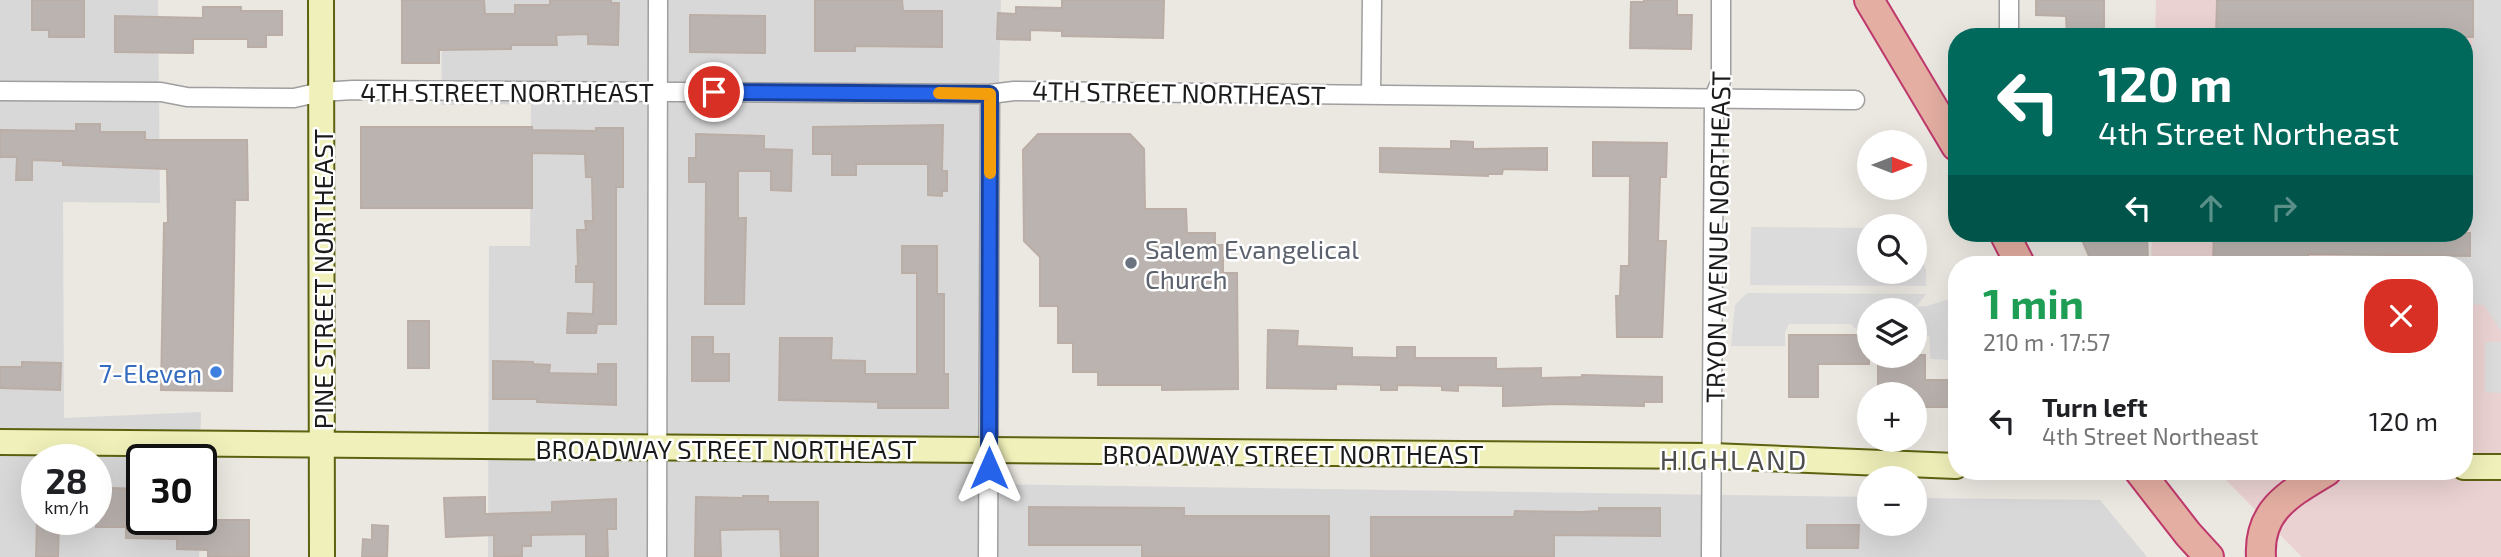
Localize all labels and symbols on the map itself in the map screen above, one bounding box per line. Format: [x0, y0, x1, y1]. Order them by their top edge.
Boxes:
pin [684, 62, 744, 122]
street label: TRYON AVENUE NORTHEAST [1699, 71, 1735, 403]
street label: 4TH STREET NORTHEAST [1032, 74, 1326, 110]
street label: 4TH STREET NORTHEAST [360, 76, 654, 107]
street label: PINE STREET NORTHEAST [307, 129, 338, 429]
north arrow [1857, 130, 1927, 200]
place label: Salem Evangelical Church [1145, 233, 1359, 294]
marker: Salem Evangelical Church [1123, 255, 1139, 271]
place label: 7-Eleven [99, 357, 202, 388]
marker: 7-Eleven [208, 364, 224, 380]
position arrow [952, 431, 1026, 505]
street label: BROADWAY STREET NORTHEAST [535, 433, 917, 464]
street label: BROADWAY STREET NORTHEAST [1102, 438, 1484, 469]
district label: HIGHLAND [1660, 442, 1808, 476]
speed limit sign: 30 [126, 444, 217, 535]

